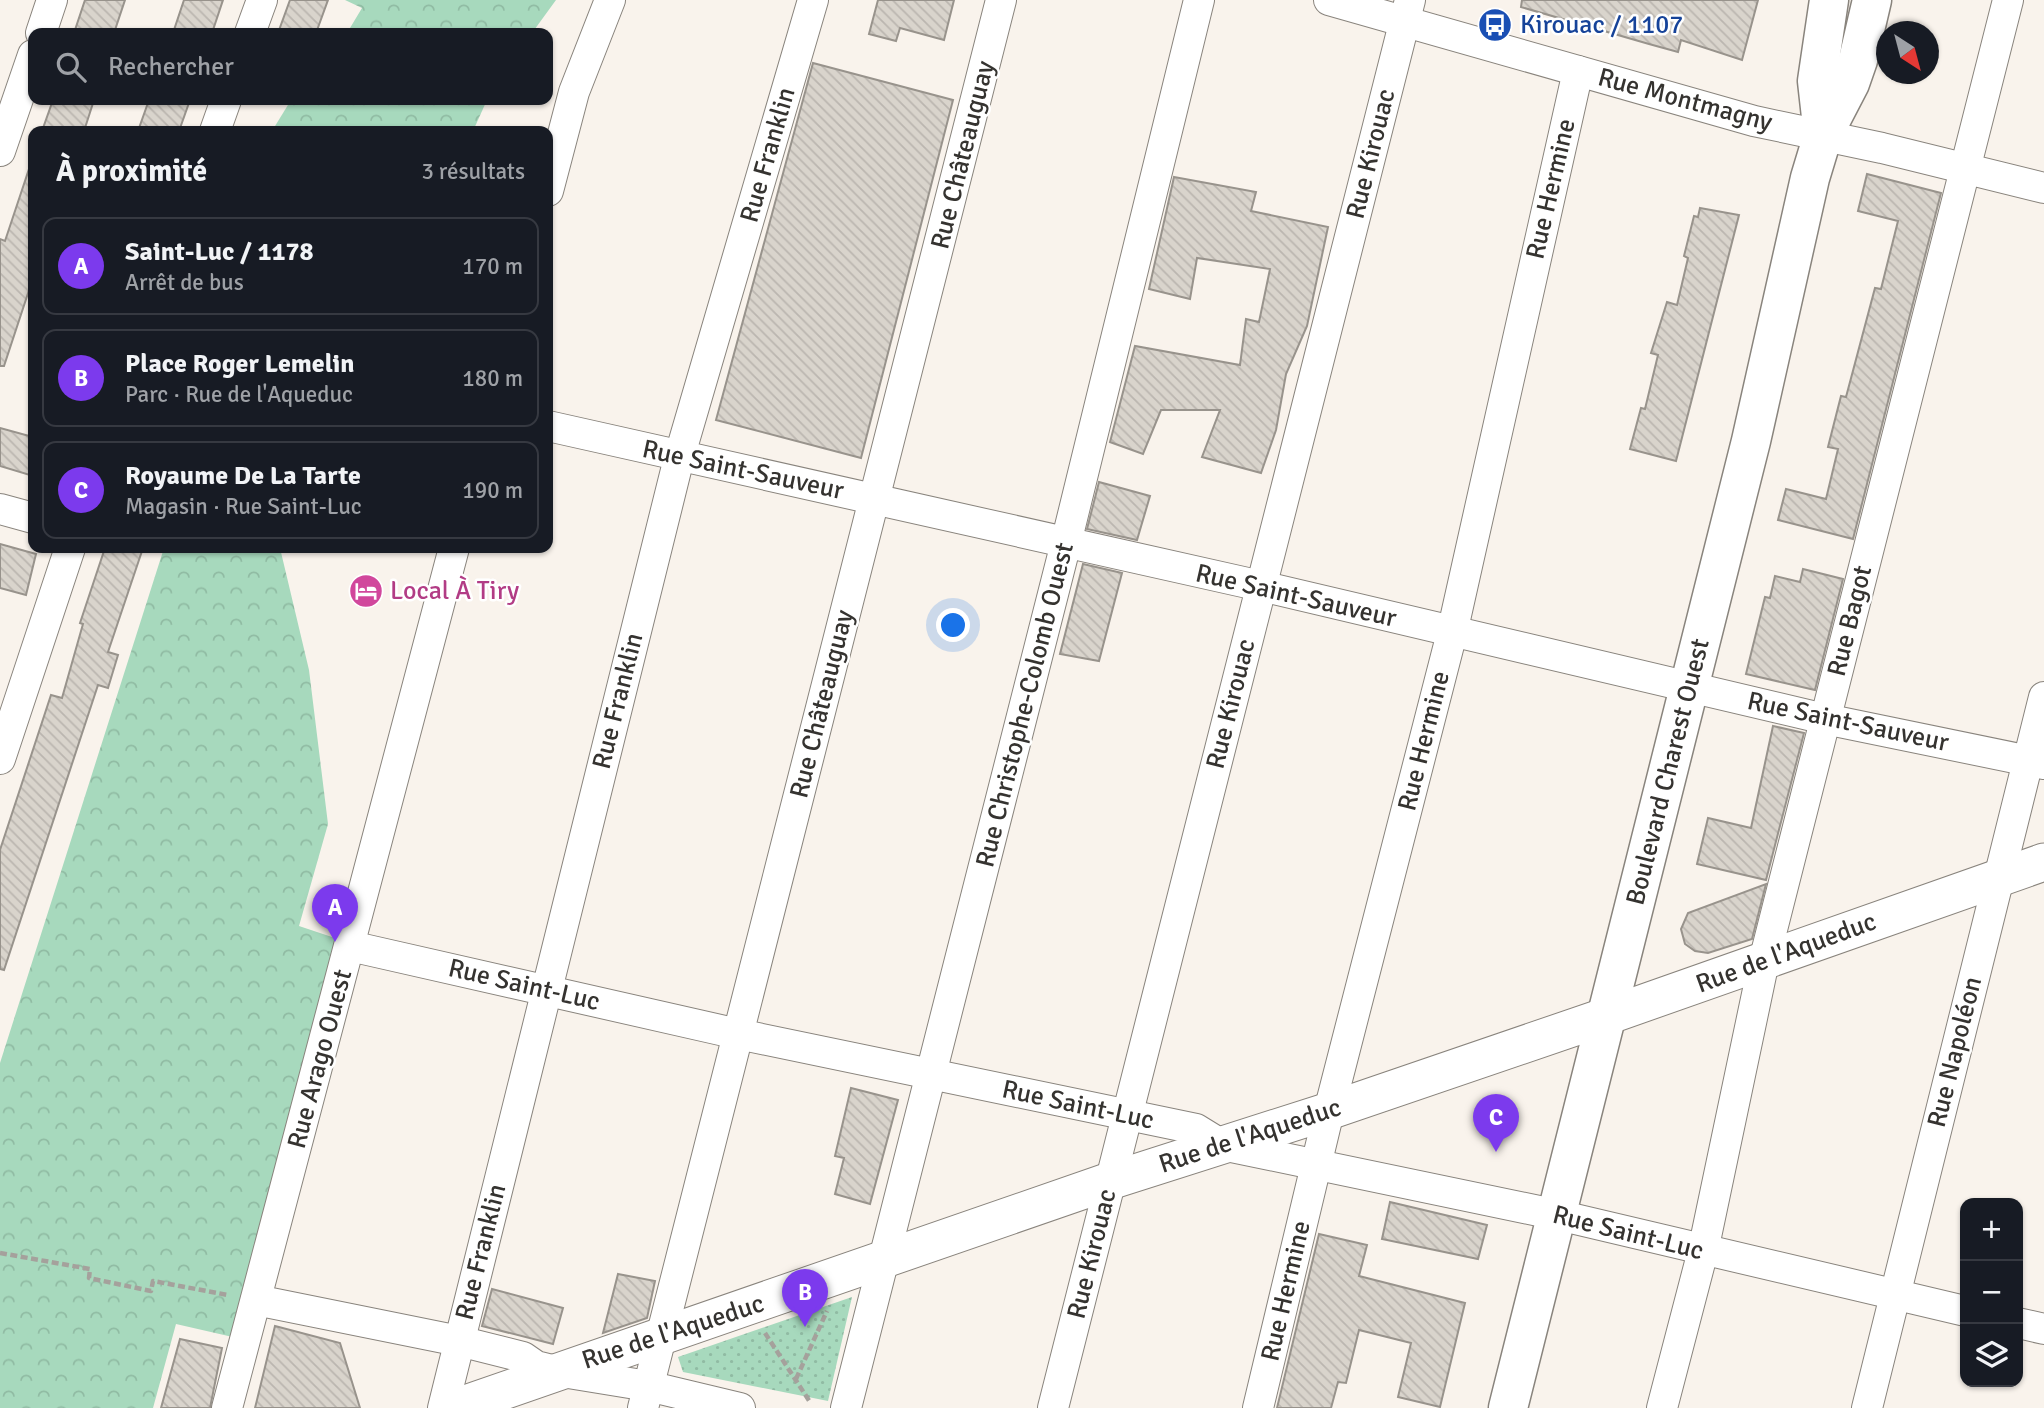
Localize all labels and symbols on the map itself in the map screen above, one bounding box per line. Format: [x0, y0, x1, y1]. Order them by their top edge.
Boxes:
bus stop icon: Kirouac / 1107 [1476, 6, 1514, 44]
place label: Kirouac / 1107 [1520, 9, 1683, 41]
north arrow [1876, 21, 1939, 84]
street label: Rue Châteauguay [924, 58, 1002, 252]
street label: Rue Montmagny [1594, 61, 1776, 139]
street label: Rue Franklin [733, 84, 803, 226]
street label: Rue Kirouac [1339, 86, 1403, 222]
street label: Rue Hermine [1519, 116, 1583, 262]
street label: Rue Saint-Sauveur [639, 433, 847, 507]
street label: Rue Christophe-Colomb Ouest [969, 539, 1081, 871]
street label: Rue Saint-Sauveur [1192, 557, 1400, 635]
street label: Rue Bagot [1821, 562, 1879, 680]
hotel icon: Local À Tiry [347, 572, 385, 610]
place label: Local À Tiry [390, 575, 519, 607]
street label: Rue Châteauguay [783, 607, 861, 801]
your location [936, 608, 970, 642]
street label: Rue Franklin [586, 630, 650, 772]
street label: Boulevard Charest Ouest [1619, 635, 1717, 909]
street label: Rue Kirouac [1199, 636, 1263, 772]
street label: Rue Hermine [1391, 668, 1457, 814]
street label: Rue Saint-Sauveur [1744, 685, 1952, 759]
pin: A [312, 884, 358, 942]
street label: Rue de l'Aqueduc [1691, 906, 1881, 1000]
street label: Rue Saint-Luc [445, 952, 603, 1018]
street label: Rue Arago Ouest [281, 966, 359, 1152]
street label: Rue Napoléon [1921, 973, 1989, 1131]
street label: Rue Saint-Luc [999, 1073, 1157, 1137]
street label: Rue de l'Aqueduc [1155, 1092, 1345, 1180]
pin: C [1473, 1094, 1519, 1152]
street label: Rue Franklin [449, 1181, 513, 1323]
street label: Rue Kirouac [1060, 1186, 1124, 1322]
street label: Rue Saint-Luc [1549, 1199, 1707, 1267]
street label: Rue Hermine [1254, 1218, 1318, 1364]
pin: B [782, 1269, 828, 1327]
street label: Rue de l'Aqueduc [578, 1288, 768, 1376]

